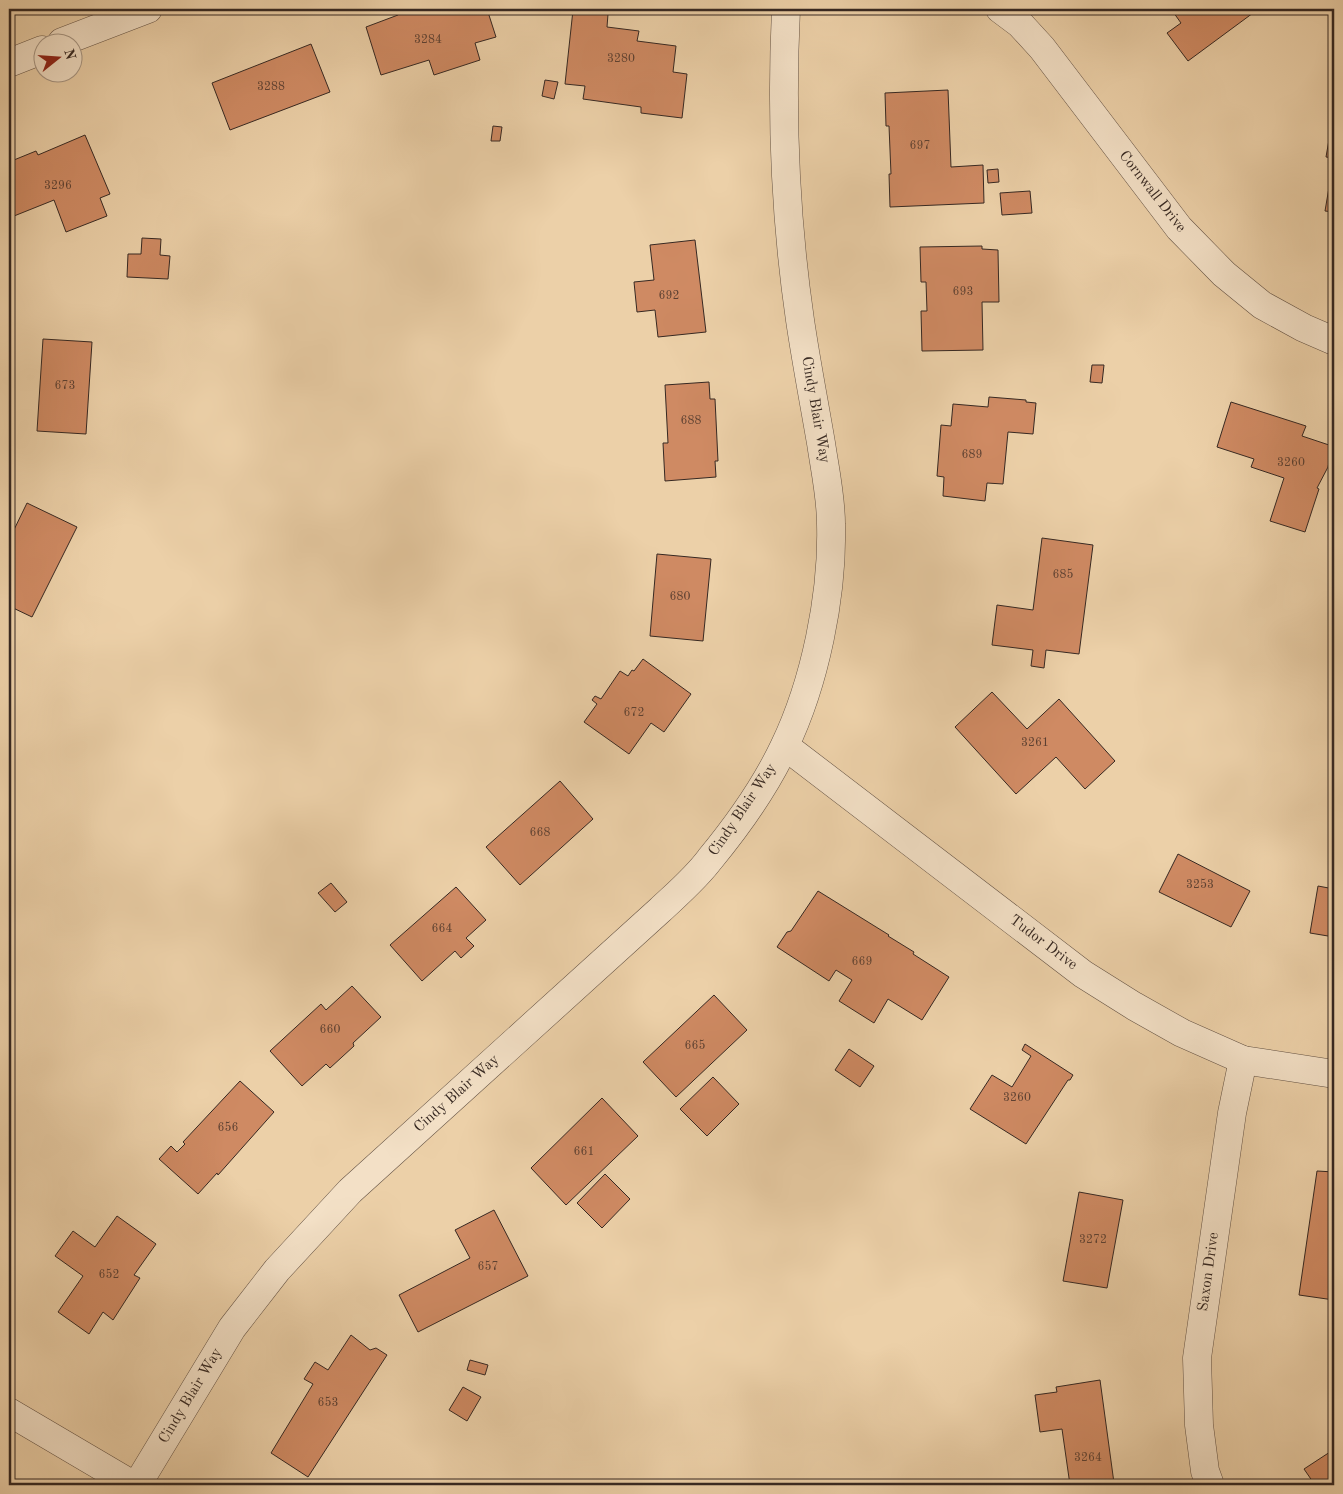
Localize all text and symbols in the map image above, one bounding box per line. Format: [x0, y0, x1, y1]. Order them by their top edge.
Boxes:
north arrow [32, 32, 82, 82]
house number: 3284 [414, 34, 442, 46]
text: N [61, 47, 78, 62]
house number: 3280 [607, 53, 635, 65]
house number: 3288 [257, 81, 285, 93]
house number: 697 [910, 140, 930, 152]
street label: Cornwall Drive [1116, 149, 1188, 236]
house number: 3296 [44, 180, 72, 192]
house number: 693 [953, 286, 973, 298]
house number: 692 [659, 290, 679, 302]
street label: Cindy Blair Way [798, 355, 832, 465]
house number: 673 [55, 380, 75, 392]
house number: 688 [681, 415, 701, 427]
house number: 689 [962, 449, 982, 461]
house number: 3260 [1277, 457, 1305, 469]
house number: 685 [1053, 568, 1073, 581]
house number: 680 [670, 591, 690, 603]
house number: 672 [624, 707, 644, 719]
house number: 3261 [1021, 737, 1049, 749]
street label: Cindy Blair Way [706, 761, 780, 859]
house number: 668 [530, 827, 550, 839]
house number: 3253 [1186, 878, 1214, 891]
street label: Tudor Drive [1006, 913, 1080, 973]
house number: 664 [432, 923, 452, 935]
house number: 669 [852, 956, 872, 968]
house number: 660 [320, 1024, 340, 1036]
house number: 665 [685, 1039, 705, 1052]
street label: Cindy Blair Way [412, 1052, 502, 1136]
house number: 3260 [1003, 1092, 1031, 1104]
house number: 656 [218, 1121, 238, 1134]
house number: 661 [574, 1146, 594, 1158]
street label: Saxon Drive [1196, 1231, 1222, 1313]
house number: 3272 [1079, 1234, 1107, 1246]
house number: 657 [478, 1260, 498, 1273]
house number: 652 [99, 1268, 119, 1281]
street label: Cindy Blair Way [157, 1346, 225, 1446]
house number: 653 [318, 1396, 338, 1409]
house number: 3264 [1074, 1452, 1102, 1464]

